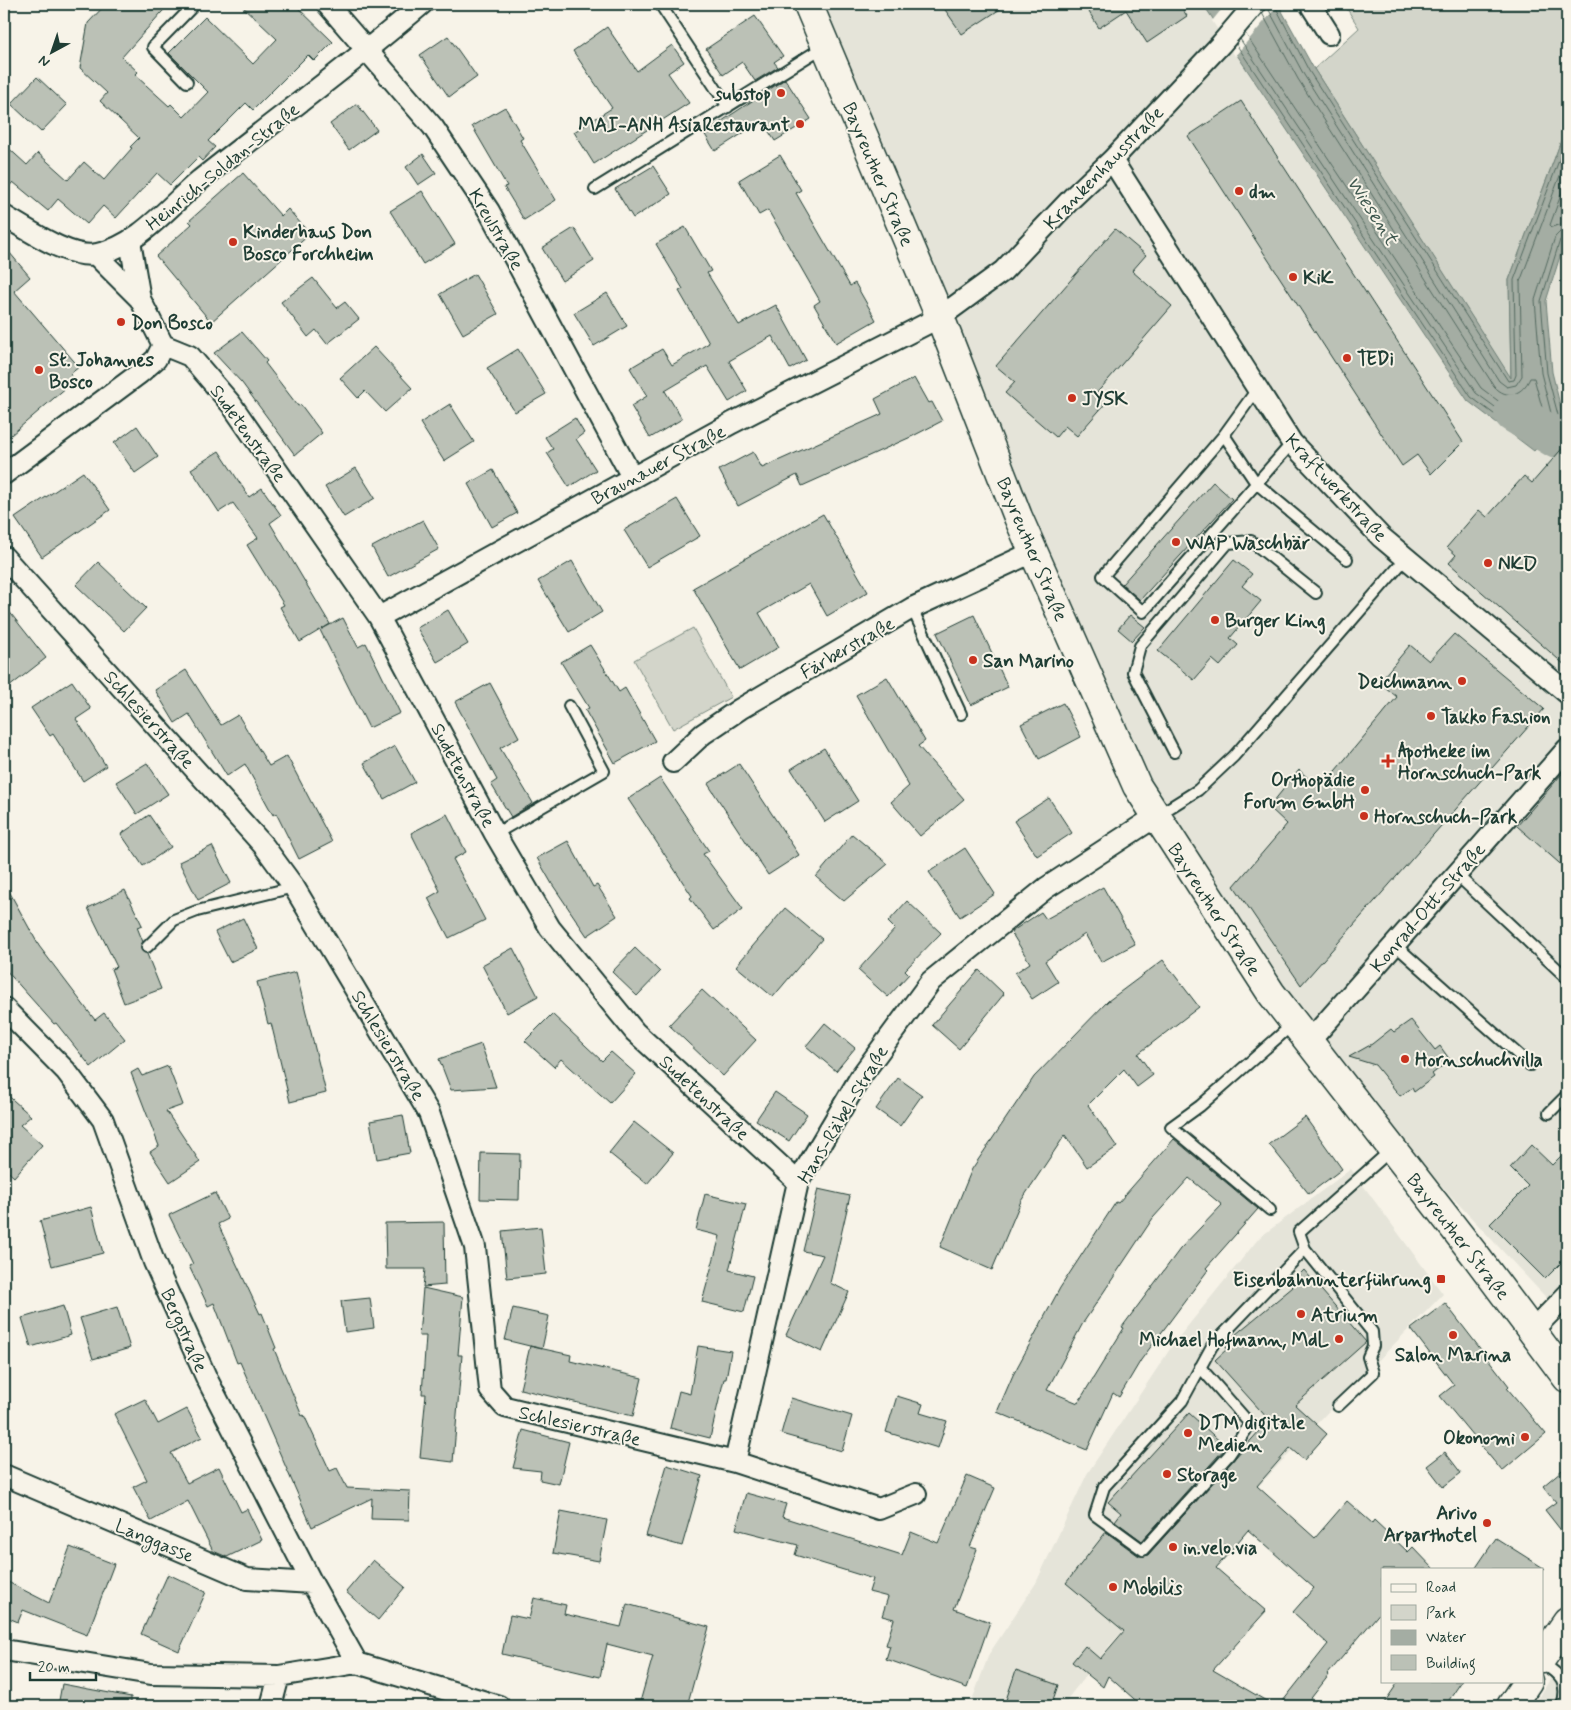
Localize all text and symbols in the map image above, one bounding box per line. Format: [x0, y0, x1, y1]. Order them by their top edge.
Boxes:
north arrow [28, 28, 78, 78]
text: N [35, 51, 54, 71]
place label: substop [713, 82, 771, 107]
marker: substop [775, 87, 787, 99]
street label: Heinrich-Soldan-Straße [141, 97, 305, 237]
street label: Bayreuther Straße [836, 99, 919, 250]
street label: Krankenhausstraße [1039, 101, 1170, 235]
place label: MAI-ANH AsiaRestaurant [578, 113, 790, 138]
marker: MAI-ANH AsiaRestaurant [794, 118, 806, 130]
water label: Wiesent [1339, 171, 1405, 251]
place label: dm [1249, 180, 1276, 205]
street label: Kreulstraße [462, 184, 529, 275]
marker: dm [1233, 185, 1245, 197]
place label: Kinderhaus Don Bosco Forchheim [243, 220, 374, 267]
marker: Kinderhaus Don Bosco Forchheim [227, 236, 239, 248]
place label: KiK [1303, 266, 1334, 291]
marker: KiK [1287, 271, 1299, 283]
place label: Don Bosco [131, 311, 213, 336]
marker: Don Bosco [115, 316, 127, 328]
place label: TEDi [1357, 347, 1394, 372]
place label: St. Johannes Bosco [49, 348, 154, 395]
marker: TEDi [1341, 352, 1353, 364]
marker: St. Johannes Bosco [33, 364, 45, 376]
street label: Sudetenstraße [204, 380, 292, 488]
place label: JYSK [1082, 387, 1128, 412]
marker: JYSK [1066, 392, 1078, 404]
street label: Braunauer Straße [587, 419, 730, 511]
street label: Kraftwerkstraße [1279, 428, 1393, 548]
street label: Bayreuther Straße [990, 474, 1073, 625]
place label: WAP Waschbär [1185, 531, 1310, 556]
marker: WAP Waschbär [1170, 536, 1182, 548]
place label: NKD [1498, 552, 1537, 577]
marker: NKD [1482, 557, 1494, 569]
place label: Burger King [1225, 609, 1326, 637]
street label: Färberstraße [796, 611, 899, 685]
marker: Burger King [1209, 614, 1221, 626]
place label: San Marino [983, 649, 1074, 674]
marker: San Marino [967, 654, 979, 666]
street label: Schlesierstraße [98, 665, 200, 775]
place label: Deichmann [1357, 670, 1452, 695]
marker: Deichmann [1456, 675, 1468, 687]
place label: Takko Fashion [1441, 705, 1551, 730]
marker: Takko Fashion [1425, 710, 1437, 722]
street label: Sudetenstraße [425, 719, 501, 832]
place label: Apotheke im Hornschuch-Park [1398, 739, 1542, 786]
marker: Apotheke im Hornschuch-Park [1382, 755, 1394, 767]
place label: Orthopädie Forum GmbH [1243, 768, 1355, 815]
marker: Orthopädie Forum GmbH [1359, 784, 1371, 796]
place label: Hornschuch-Park [1374, 805, 1518, 830]
marker: Hornschuch-Park [1358, 810, 1370, 822]
street label: Bayreuther Straße [1161, 838, 1266, 981]
street label: Konrad-Ott-Straße [1365, 838, 1491, 978]
street label: Schlesierstraße [345, 986, 431, 1106]
street label: Hans-Räbel-Straße [792, 1041, 895, 1189]
place label: Hornschuchvilla [1415, 1048, 1543, 1073]
street label: Sudetenstraße [653, 1050, 755, 1146]
marker: Hornschuchvilla [1399, 1053, 1411, 1065]
street label: Bayreuther Straße [1401, 1169, 1515, 1305]
place label: Eisenbahnunterführung [1233, 1268, 1431, 1294]
marker: Eisenbahnunterführung [1435, 1273, 1447, 1285]
street label: Bergstraße [152, 1285, 213, 1377]
place label: Atrium [1311, 1303, 1379, 1328]
marker: Atrium [1295, 1308, 1307, 1320]
place label: Michael Hofmann, MdL [1139, 1328, 1330, 1353]
marker: Salon Marina [1447, 1329, 1459, 1341]
marker: Michael Hofmann, MdL [1333, 1333, 1345, 1345]
place label: Salon Marina [1395, 1343, 1511, 1368]
street label: Schlesierstraße [516, 1400, 643, 1453]
place label: DTM digitale Medien [1198, 1411, 1306, 1458]
place label: Okonomi [1443, 1426, 1515, 1451]
marker: DTM digitale Medien [1182, 1427, 1194, 1439]
marker: Okonomi [1519, 1431, 1531, 1443]
place label: Storage [1177, 1463, 1237, 1489]
marker: Storage [1161, 1468, 1173, 1480]
place label: Arivo Arparthotel [1384, 1501, 1477, 1548]
street label: Langgasse [110, 1513, 198, 1571]
marker: Arivo Arparthotel [1481, 1517, 1493, 1529]
place label: in.velo.via [1183, 1536, 1257, 1561]
marker: in.velo.via [1167, 1541, 1179, 1553]
legend [1381, 1568, 1544, 1682]
place label: Mobilis [1123, 1576, 1183, 1601]
text: Road [1426, 1578, 1456, 1598]
marker: Mobilis [1107, 1581, 1119, 1593]
text: Park [1426, 1604, 1456, 1624]
text: Water [1426, 1628, 1466, 1648]
scale bar [30, 1650, 96, 1682]
text: Building [1426, 1654, 1476, 1675]
text: 20 m [38, 1658, 70, 1678]

